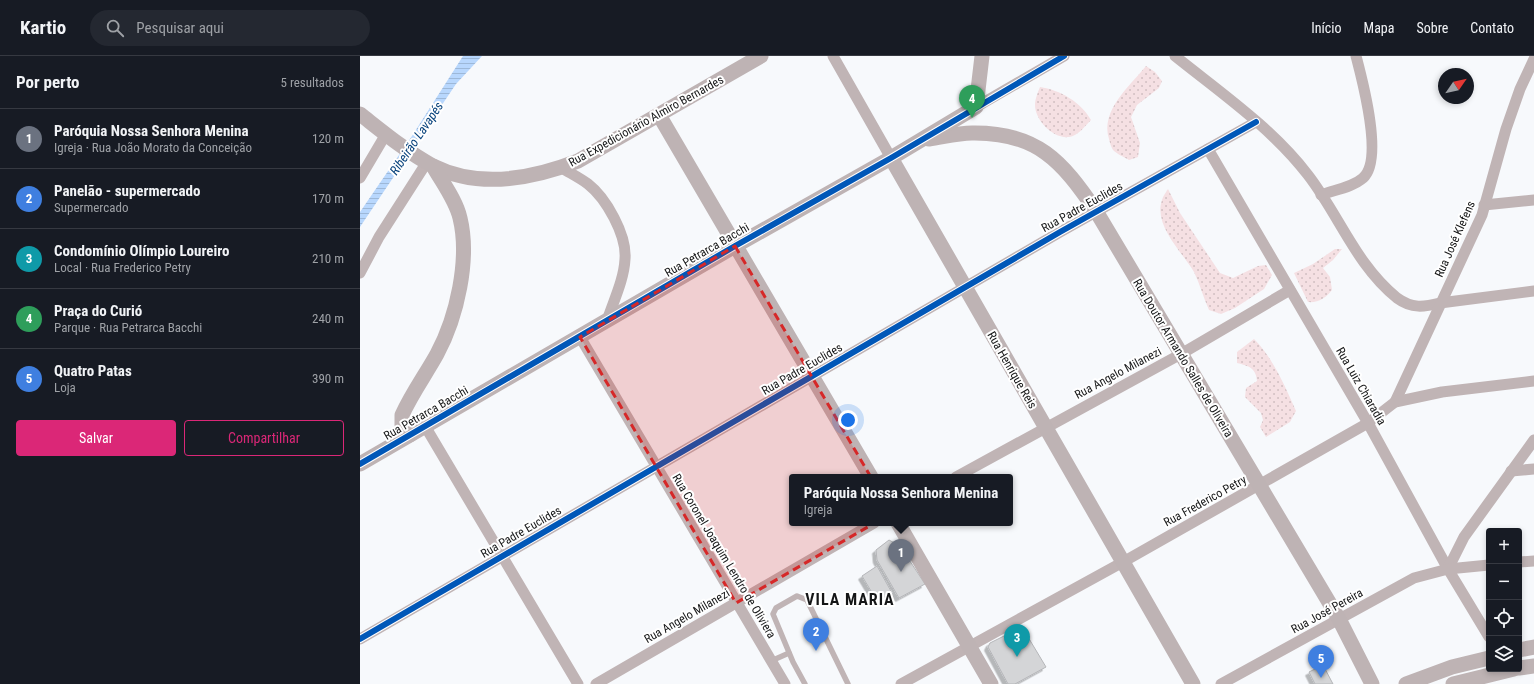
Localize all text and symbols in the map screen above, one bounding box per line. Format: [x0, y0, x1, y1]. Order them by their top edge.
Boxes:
search box [90, 10, 370, 46]
text: Kartio [20, 16, 66, 39]
icon: search [104, 17, 126, 39]
text: Pesquisar aqui [136, 19, 224, 37]
text: Início [1311, 20, 1342, 36]
text: Mapa [1364, 20, 1394, 36]
text: Sobre [1416, 20, 1448, 36]
text: Contato [1470, 20, 1514, 36]
north arrow [1438, 68, 1474, 104]
text: Por perto [16, 72, 80, 92]
street label: Rua Expedicionário Almiro Bernardes [566, 72, 726, 170]
text: 5 resultados [280, 75, 344, 90]
pin: 4 [959, 85, 985, 118]
water label: Ribeirão Lavapés [387, 99, 446, 178]
text: Paróquia Nossa Senhora Menina [54, 122, 249, 140]
text: 1 [26, 131, 32, 146]
text: 120 m [312, 131, 344, 146]
text: Igreja · Rua João Morato da Conceição [54, 140, 252, 155]
street label: Rua Padre Euclides [1039, 179, 1125, 235]
text: Panelão - supermercado [54, 182, 200, 200]
text: 2 [26, 191, 32, 206]
text: 170 m [312, 191, 344, 206]
street label: Rua José Klefens [1432, 199, 1478, 279]
text: Supermercado [54, 200, 128, 215]
street label: Rua Petrarca Bacchi [662, 220, 752, 280]
text: Condomínio Olímpio Loureiro [54, 242, 229, 260]
text: 3 [26, 251, 32, 266]
text: 210 m [312, 251, 344, 266]
text: Local · Rua Frederico Petry [54, 260, 191, 275]
street label: Rua Doutor Armando Salles de Oliveira [1130, 276, 1236, 440]
text: Praça do Curió [54, 302, 142, 320]
text: 4 [26, 311, 32, 326]
text: 240 m [312, 311, 344, 326]
text: Parque · Rua Petrarca Bacchi [54, 320, 202, 335]
street label: Rua Henrique Reis [984, 329, 1040, 411]
street label: Rua Padre Euclides [759, 340, 845, 398]
street label: Rua Angelo Milanezi [1072, 344, 1164, 402]
street label: Rua Luiz Chiaradia [1333, 345, 1389, 428]
text: Quatro Patas [54, 362, 132, 380]
text: 5 [26, 371, 32, 386]
text: 390 m [312, 371, 344, 386]
text: Loja [54, 380, 76, 395]
street label: Rua Petrarca Bacchi [381, 383, 471, 443]
your location [838, 410, 858, 430]
button: Salvar [16, 420, 176, 456]
button: Compartilhar [184, 420, 344, 456]
street label: Rua Coronel Joaquim Lendro de Oliviera [669, 471, 779, 641]
street label: Rua Frederico Petry [1161, 473, 1249, 529]
popup [789, 474, 1013, 526]
text: Paróquia Nossa Senhora Menina [804, 484, 998, 502]
text: Igreja [804, 502, 832, 517]
street label: Rua Padre Euclides [478, 503, 564, 561]
map controls [1486, 528, 1522, 672]
button: + [1486, 528, 1522, 564]
pin: 1 [888, 539, 914, 572]
button: − [1486, 564, 1522, 600]
street label: Rua José Pereira [1289, 585, 1365, 636]
street label: Rua Angelo Milanezi [642, 586, 732, 646]
district label: VILA MARIA [805, 590, 895, 609]
button: locate [1486, 600, 1522, 636]
pin: 2 [803, 618, 829, 651]
pin: 3 [1004, 624, 1030, 657]
button: layers [1486, 636, 1522, 672]
pin: 5 [1308, 645, 1334, 678]

